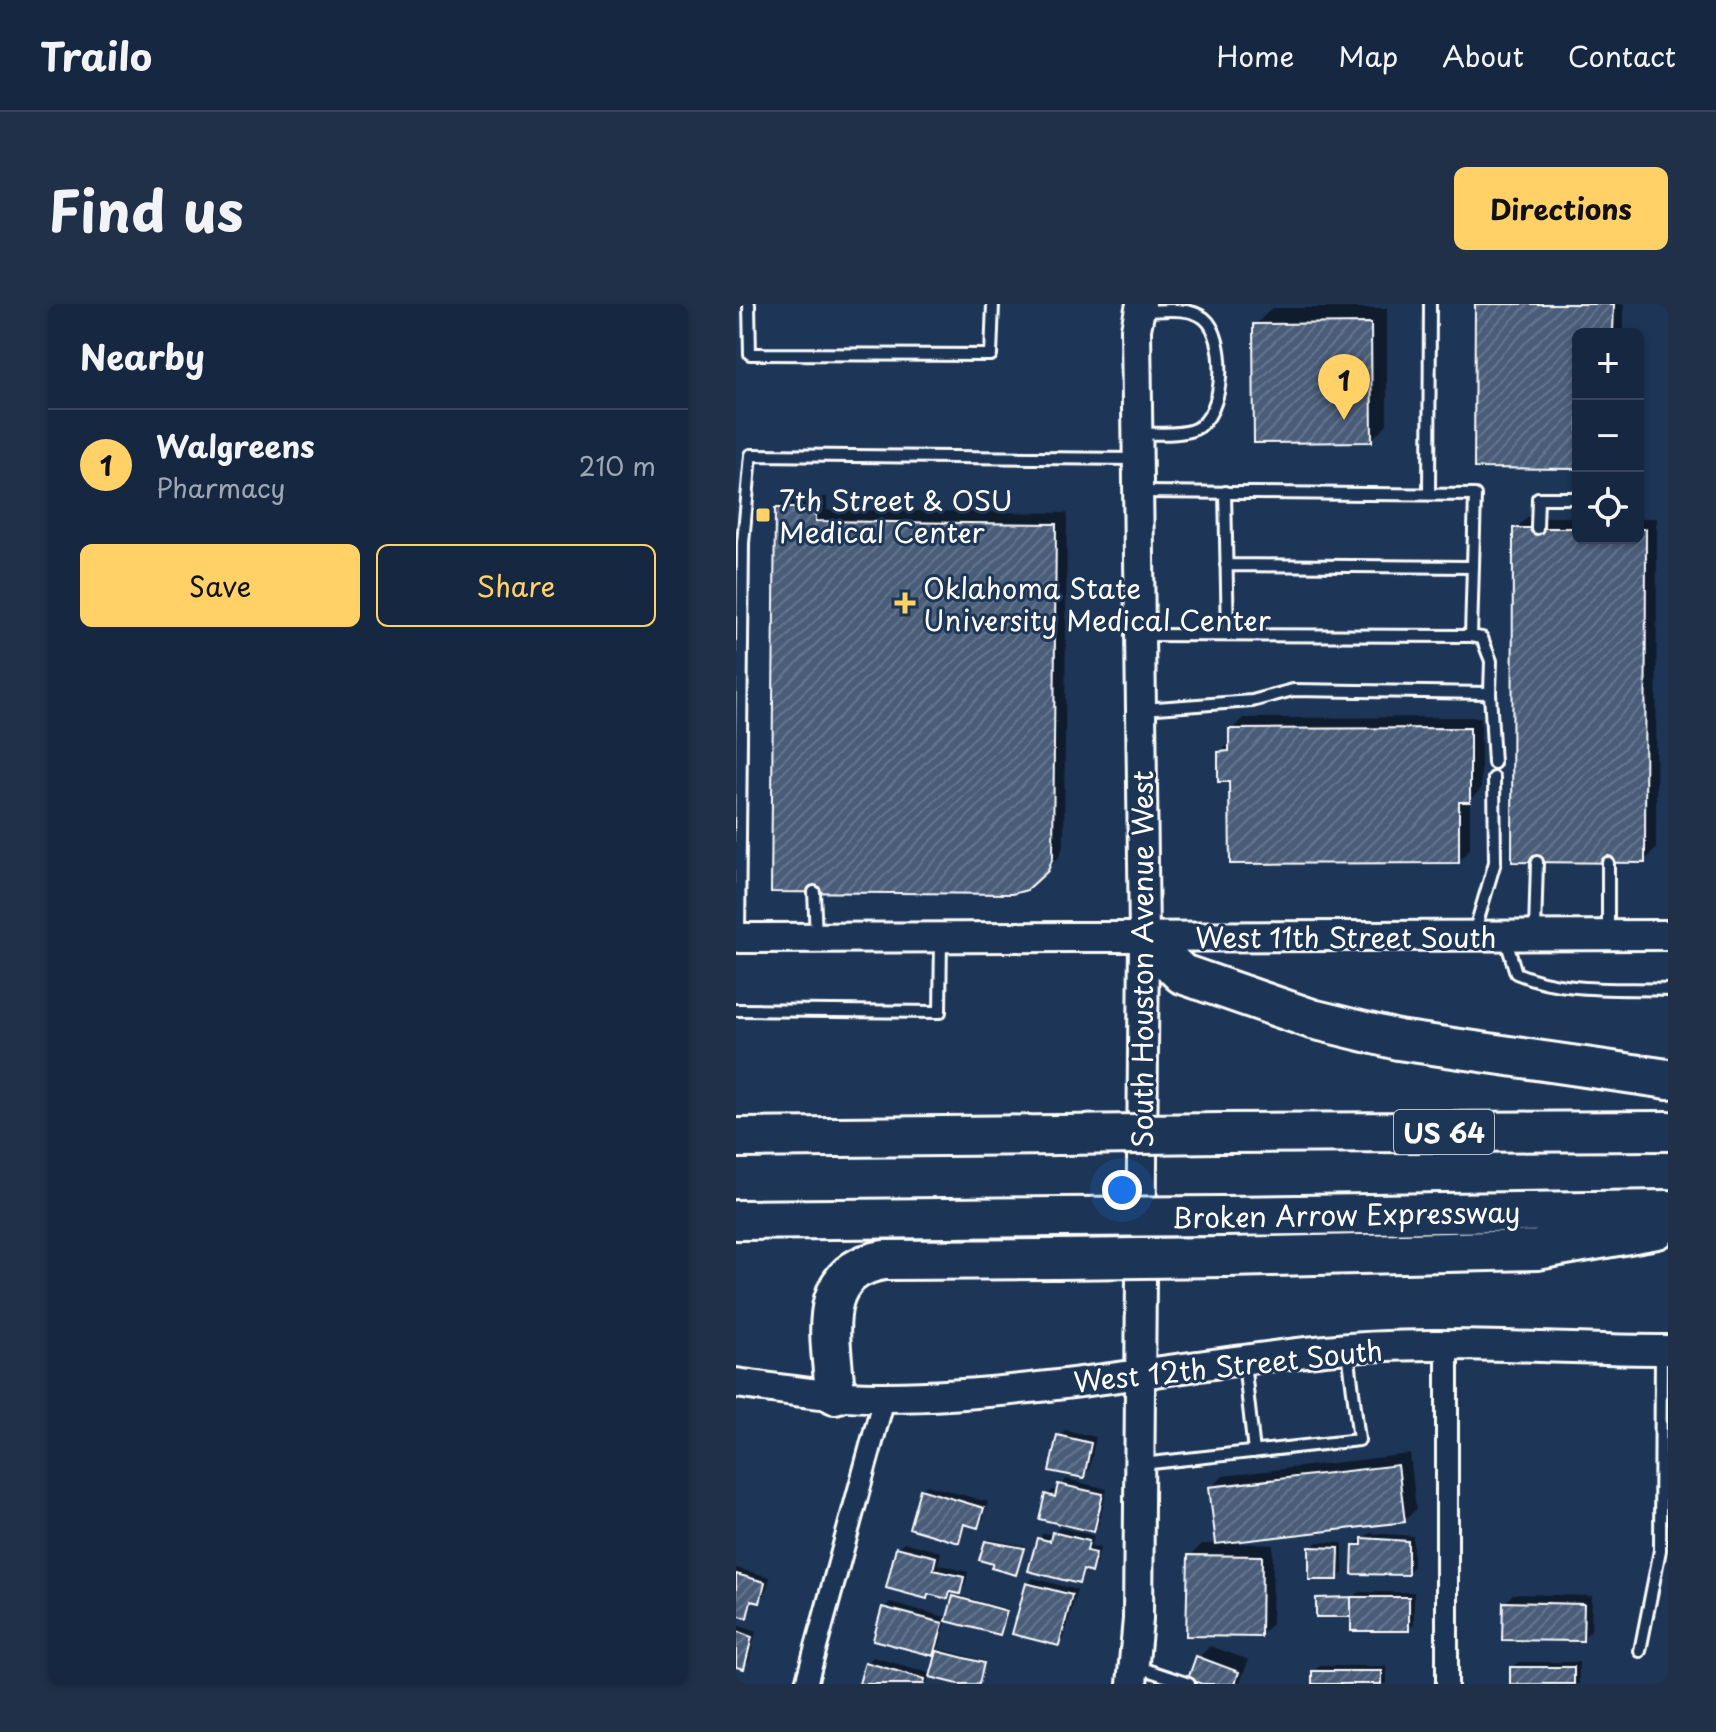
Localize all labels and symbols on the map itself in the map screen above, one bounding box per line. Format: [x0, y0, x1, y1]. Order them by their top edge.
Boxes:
pin: 1 [1318, 354, 1370, 420]
place label: 7th Street & OSU Medical Center [779, 478, 1013, 553]
marker: 7th Street & OSU Medical Center [754, 506, 772, 524]
place label: Oklahoma State University Medical Center [923, 566, 1271, 641]
marker: Oklahoma State University Medical Center [894, 592, 916, 614]
street label: South Houston Avenue West [1120, 770, 1163, 1148]
street label: West 11th Street South [1195, 915, 1497, 958]
road number: US 64 [1394, 1110, 1494, 1154]
your location [1102, 1170, 1142, 1210]
street label: Broken Arrow Expressway [1171, 1189, 1521, 1239]
street label: West 12th Street South [1071, 1327, 1385, 1403]

